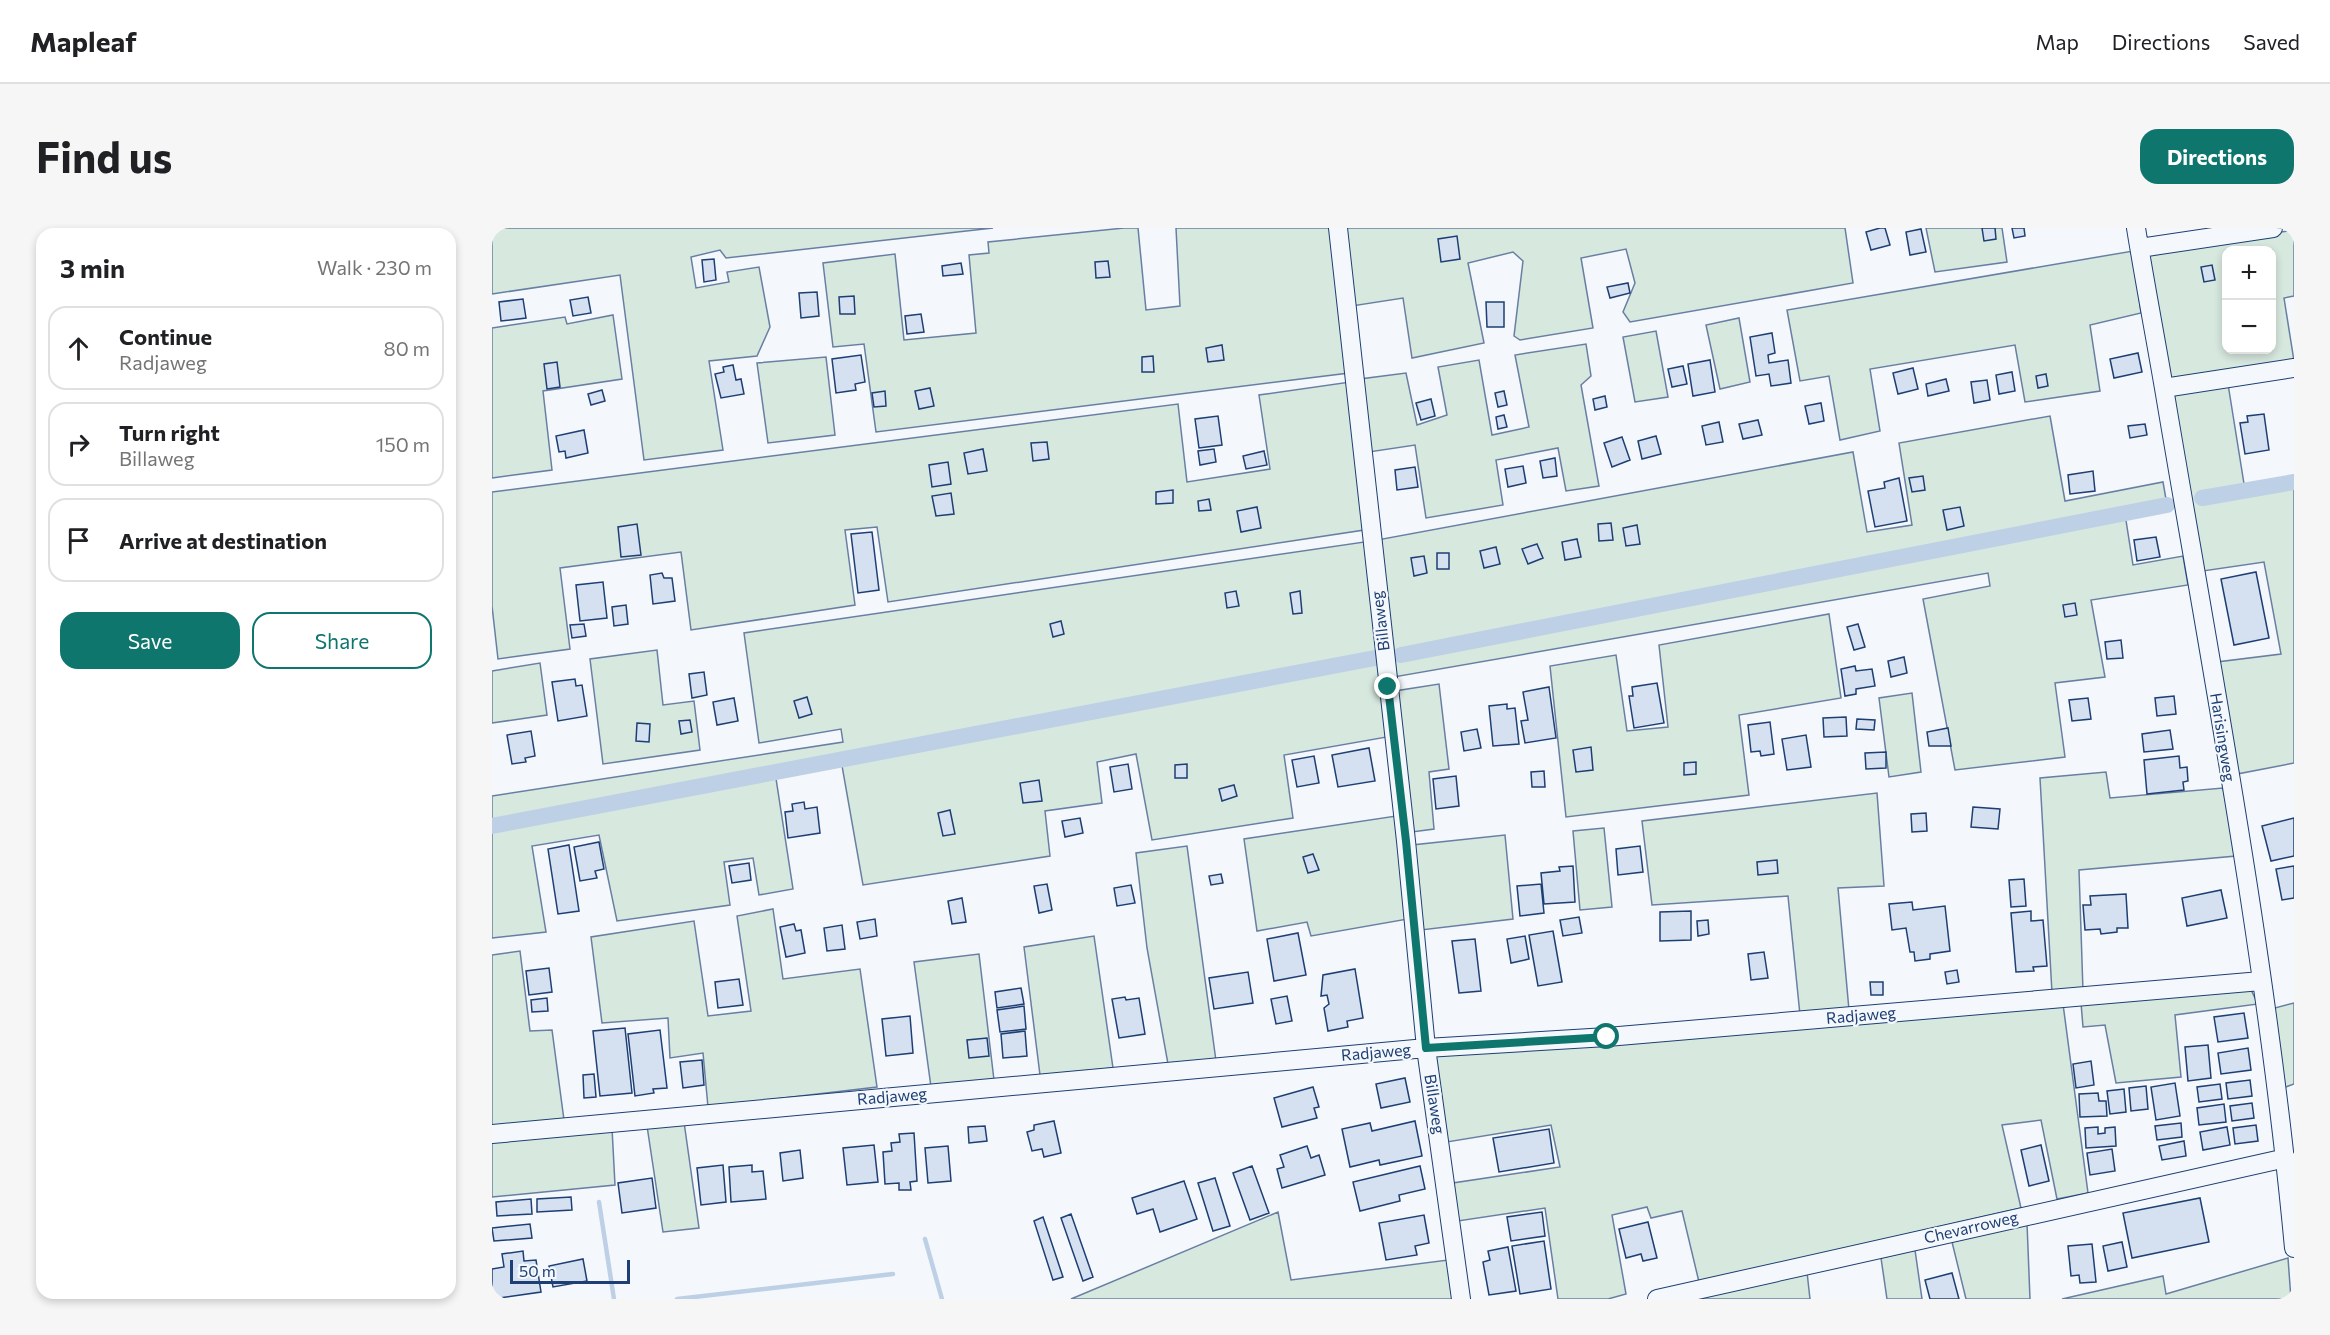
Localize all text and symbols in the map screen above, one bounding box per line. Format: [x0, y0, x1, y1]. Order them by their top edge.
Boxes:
text: Mapleaf [30, 24, 137, 58]
text: Map [2036, 29, 2079, 54]
text: Directions [2112, 29, 2210, 54]
text: Saved [2243, 29, 2300, 54]
button: Directions [2140, 129, 2294, 184]
text: Find us [36, 130, 172, 182]
map controls [2222, 246, 2276, 354]
button: + [2222, 246, 2276, 300]
text: 3 min [60, 252, 125, 283]
text: Walk · 230 m [317, 255, 432, 279]
button: − [2222, 300, 2276, 354]
text: Continue [119, 323, 212, 350]
icon: ahead [62, 332, 95, 365]
text: 80 m [384, 336, 430, 360]
text: Radjaweg [119, 350, 207, 374]
text: Turn right [119, 419, 220, 446]
icon: right [62, 428, 95, 461]
text: 150 m [376, 432, 430, 456]
text: Billaweg [119, 446, 195, 470]
icon: arrive [62, 524, 95, 557]
text: Arrive at destination [119, 527, 327, 554]
street label: Billaweg [1366, 590, 1393, 652]
button: Save [60, 612, 240, 669]
button: Share [252, 612, 432, 669]
route end [1374, 673, 1400, 699]
street label: Harisingweg [2207, 691, 2240, 783]
street label: Radjaweg [1825, 1002, 1897, 1027]
route start [1593, 1023, 1619, 1049]
street label: Radjaweg [1340, 1039, 1412, 1064]
street label: Billaweg [1421, 1073, 1450, 1136]
street label: Radjaweg [856, 1083, 928, 1108]
street label: Chevarroweg [1922, 1206, 2020, 1247]
scale bar [510, 1257, 630, 1284]
text: 50 m [519, 1261, 556, 1280]

